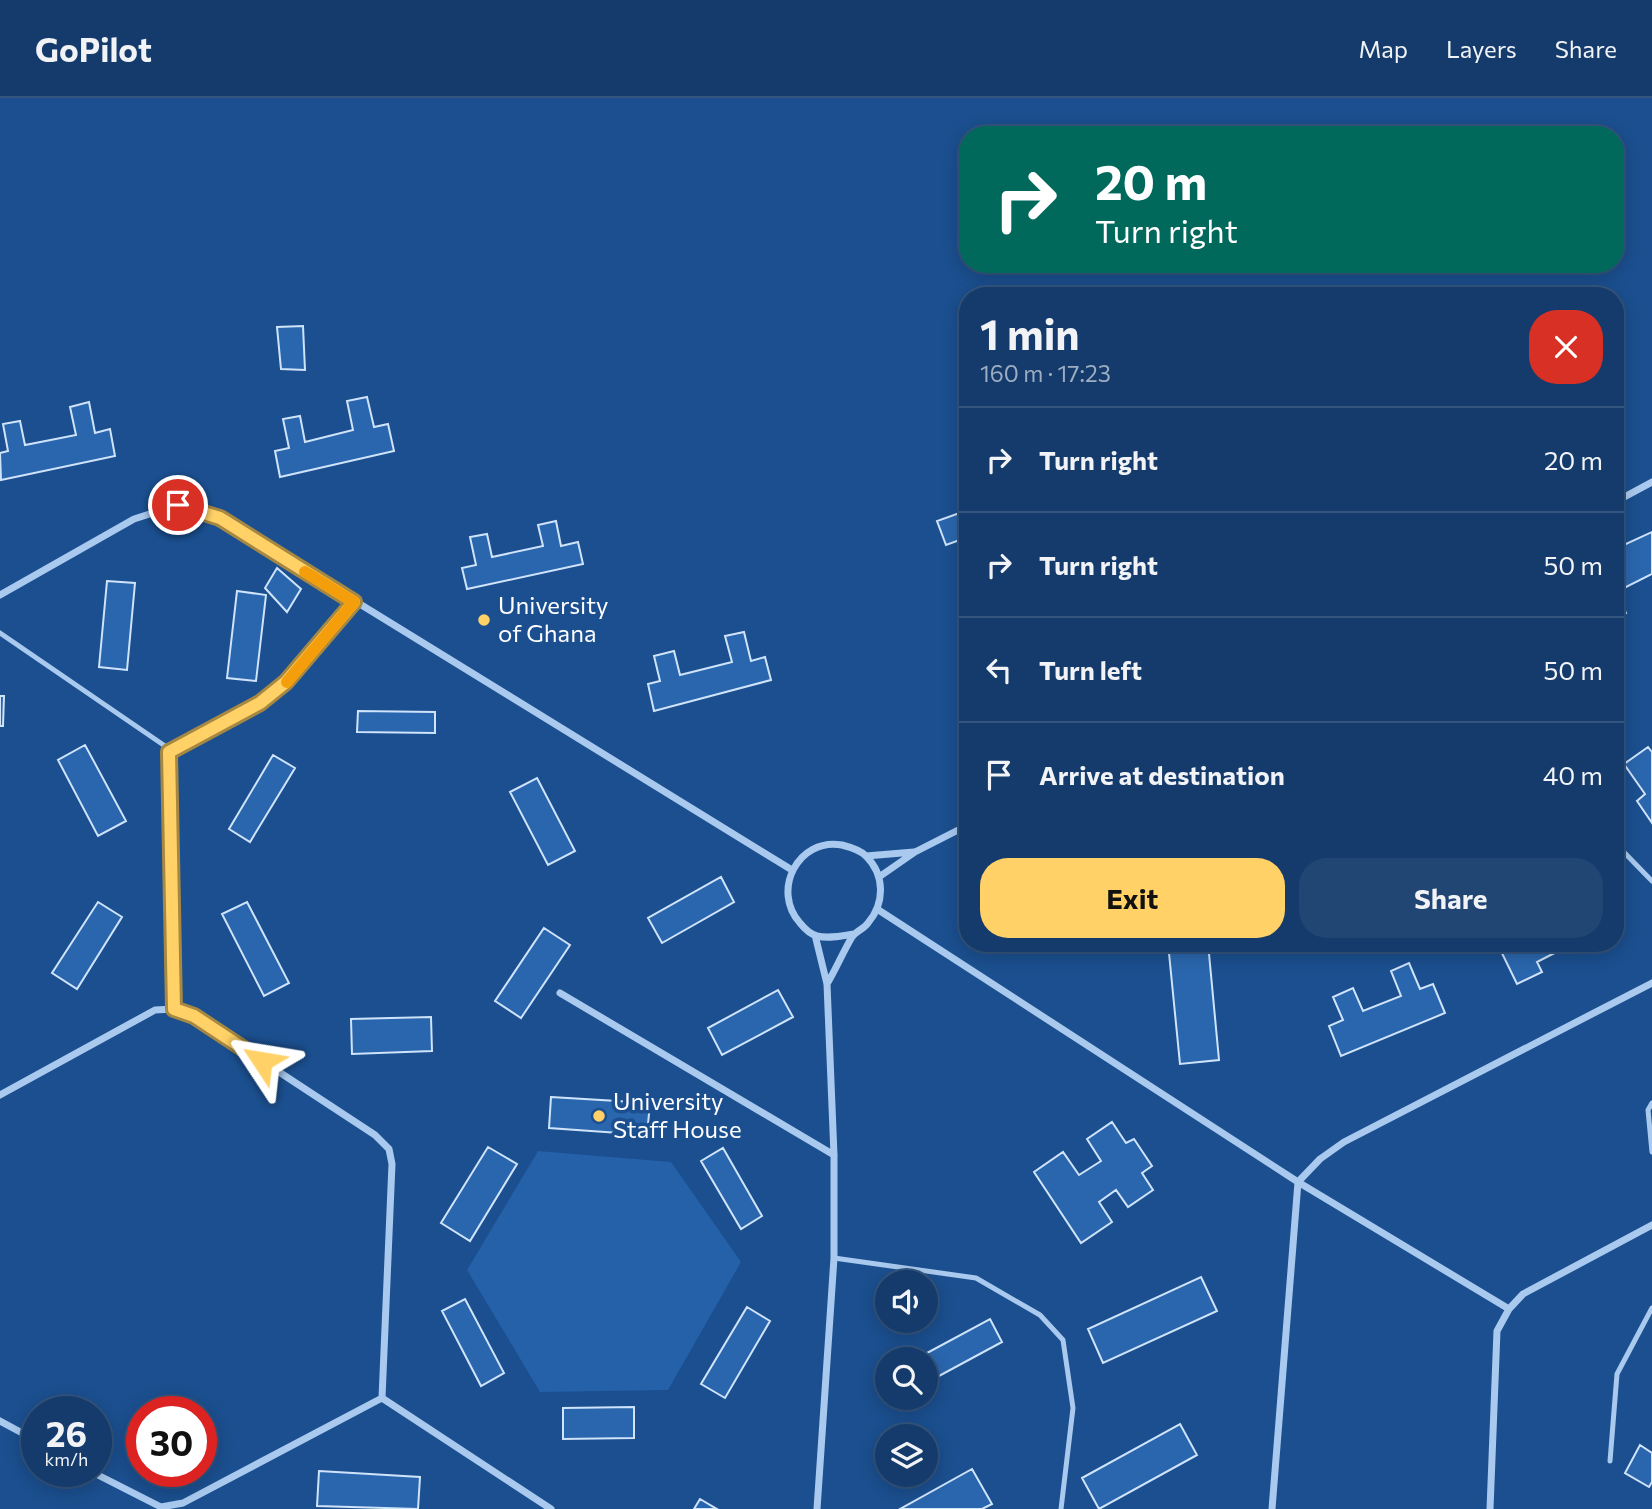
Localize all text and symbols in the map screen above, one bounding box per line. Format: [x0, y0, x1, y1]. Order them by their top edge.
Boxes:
text: GoPilot [35, 28, 152, 69]
text: Map [1359, 34, 1408, 63]
text: Layers [1446, 34, 1517, 63]
text: Share [1555, 34, 1617, 63]
text: 20 m [1095, 150, 1207, 210]
icon: right [980, 154, 1071, 245]
text: Turn right [1095, 210, 1238, 250]
text: 1 min [980, 307, 1080, 359]
button: close [1529, 310, 1603, 384]
text: 160 m · 17:23 [980, 359, 1111, 387]
icon: right [980, 441, 1018, 479]
text: Turn right [1039, 444, 1158, 475]
text: 20 m [1544, 444, 1603, 475]
pin [148, 475, 208, 535]
icon: arrive [159, 486, 197, 524]
icon: right [980, 546, 1018, 584]
text: Turn right [1039, 549, 1158, 580]
text: 50 m [1543, 549, 1603, 580]
place label: University of Ghana [498, 590, 609, 647]
marker: University of Ghana [476, 612, 492, 628]
icon: left [980, 651, 1018, 689]
text: Turn left [1039, 654, 1142, 685]
text: 50 m [1543, 654, 1603, 685]
icon: arrive [980, 756, 1018, 794]
text: Arrive at destination [1039, 759, 1285, 790]
text: 40 m [1543, 759, 1603, 790]
button: Exit [980, 858, 1285, 938]
button: Share [1299, 858, 1603, 938]
position arrow [225, 1024, 299, 1098]
place label: University Staff House [613, 1086, 742, 1143]
marker: University Staff House [591, 1108, 607, 1124]
map controls [875, 1270, 938, 1487]
button: sound [875, 1270, 938, 1333]
button: search [875, 1347, 938, 1410]
speed limit sign: 30 [126, 1396, 217, 1487]
text: 26 [46, 1411, 87, 1454]
button: layers [875, 1424, 938, 1487]
text: km/h [45, 1448, 88, 1470]

